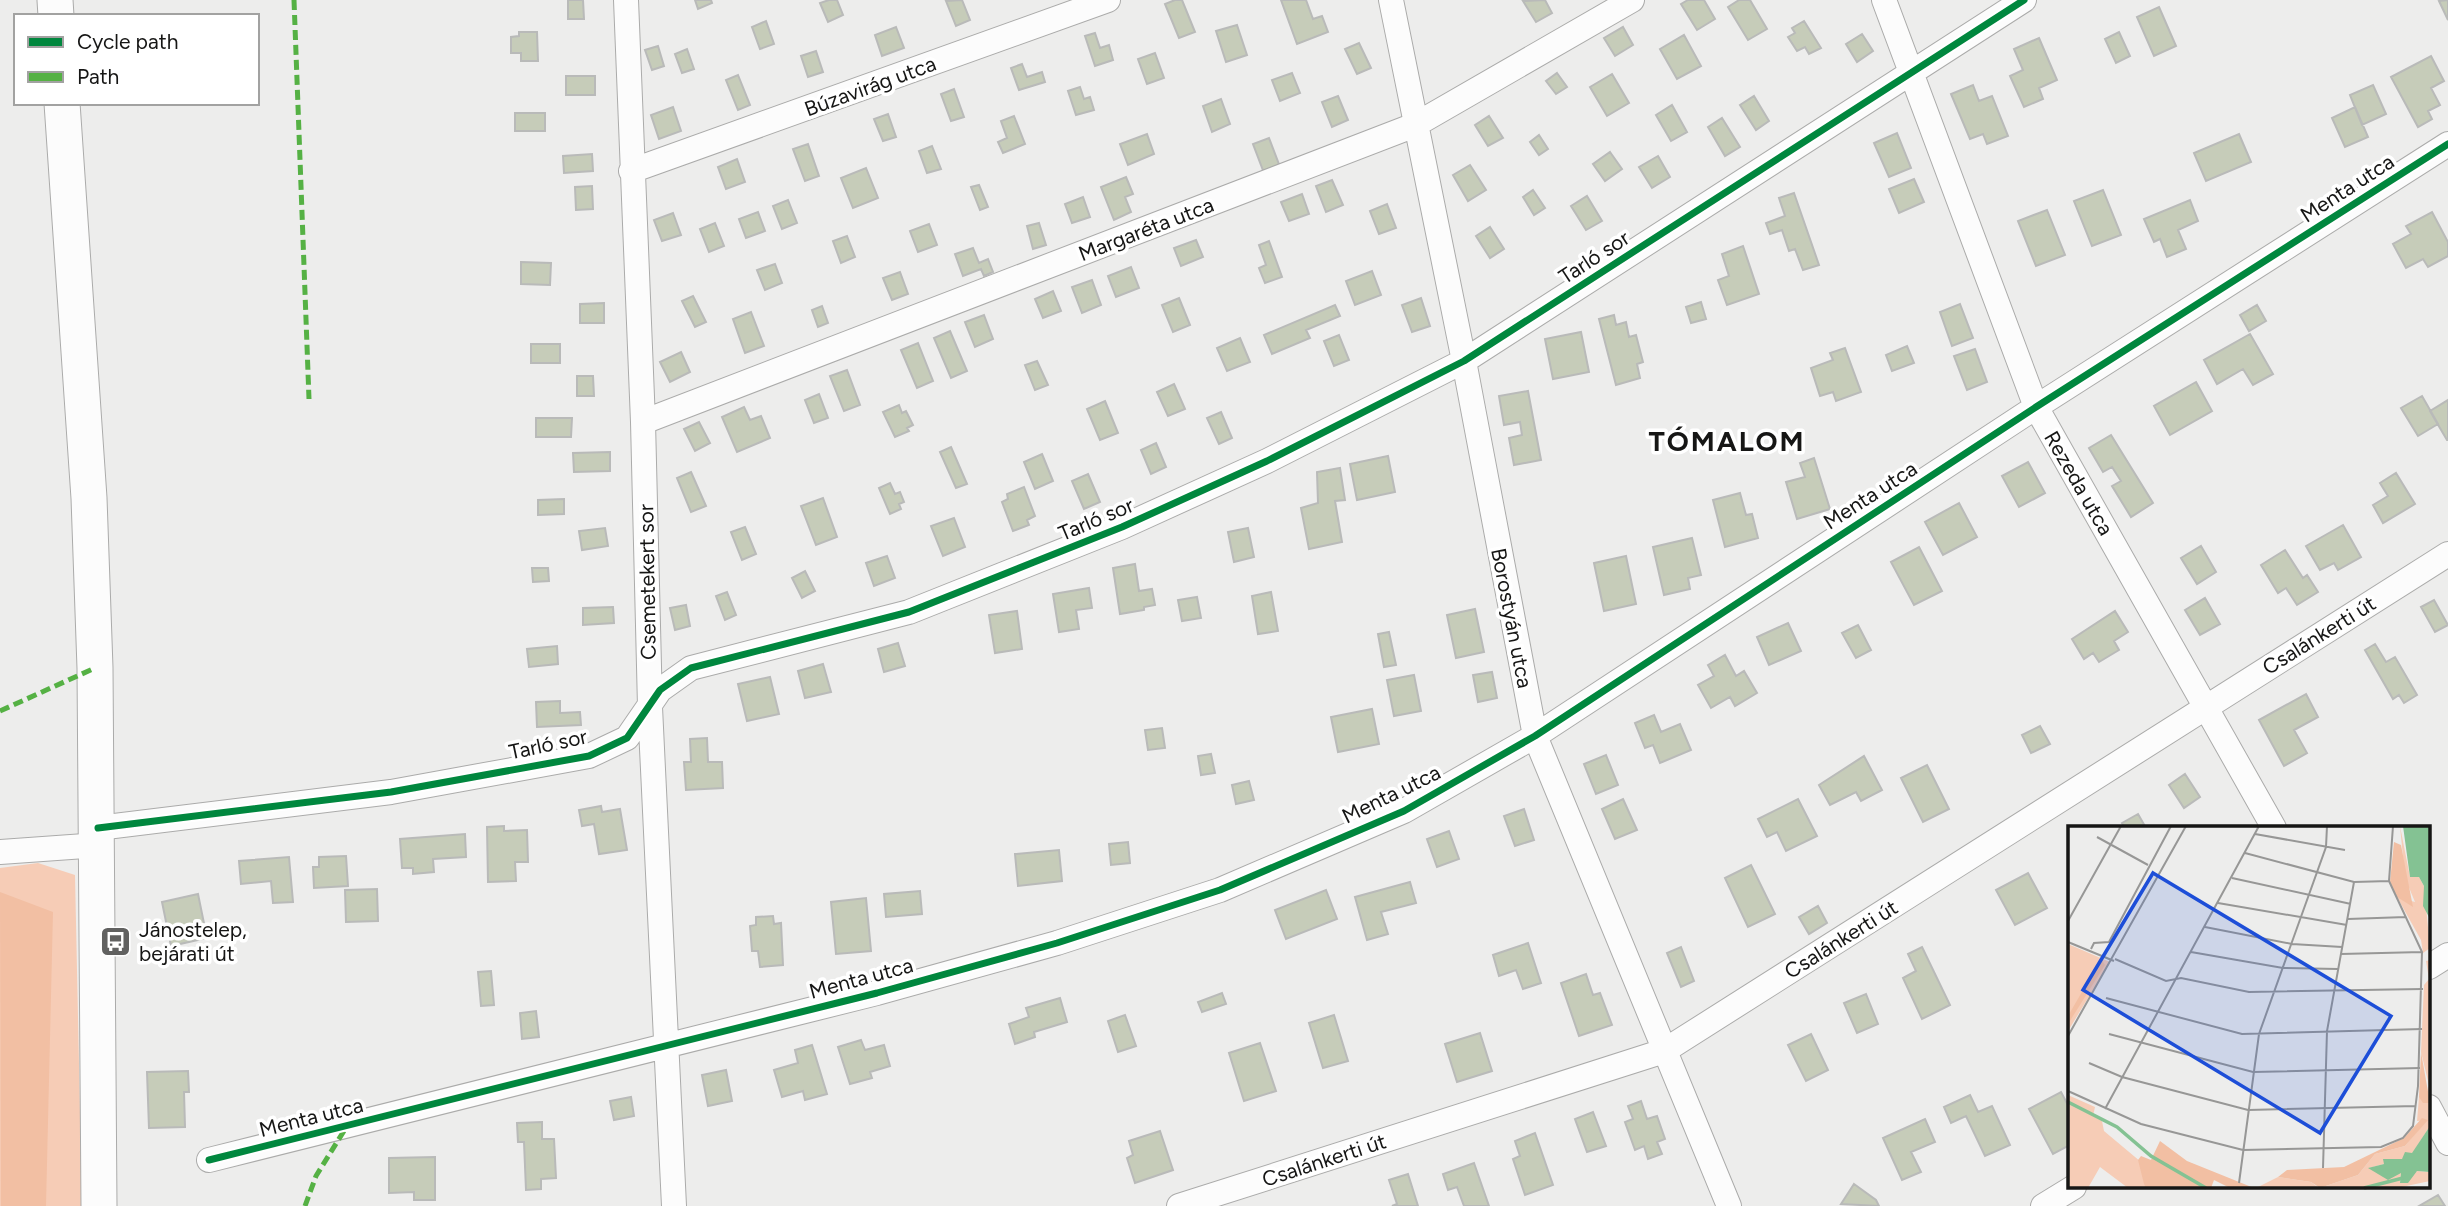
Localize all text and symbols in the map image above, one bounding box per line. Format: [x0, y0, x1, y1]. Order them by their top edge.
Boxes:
legend [14, 14, 259, 105]
text: Cycle path [77, 29, 178, 54]
street label: Búzavirág utca [801, 51, 939, 121]
text: Path [77, 64, 119, 89]
street label: Menta utca [2296, 149, 2398, 227]
street label: Margaréta utca [1075, 192, 1217, 266]
street label: Tarló sor [1554, 225, 1634, 289]
district label: TÓMALOM [1648, 424, 1806, 458]
street label: Rezeda utca [2039, 426, 2119, 540]
street label: Menta utca [1819, 456, 1921, 534]
street label: Tarló sor [1055, 492, 1137, 546]
street label: Csemetekert sor [633, 504, 661, 660]
street label: Borostyán utca [1486, 546, 1538, 690]
street label: Csalánkerti út [2258, 590, 2380, 680]
street label: Tarló sor [507, 724, 589, 764]
street label: Menta utca [1338, 759, 1444, 829]
inset map [2068, 826, 2430, 1188]
street label: Csalánkerti út [1780, 894, 1902, 984]
place label: Jánostelep, bejárati út [139, 917, 247, 966]
bus stop icon: Jánostelep, bejárati út [99, 924, 133, 958]
street label: Menta utca [806, 952, 916, 1004]
street label: Menta utca [256, 1092, 366, 1142]
street label: Csalánkerti út [1259, 1128, 1389, 1192]

